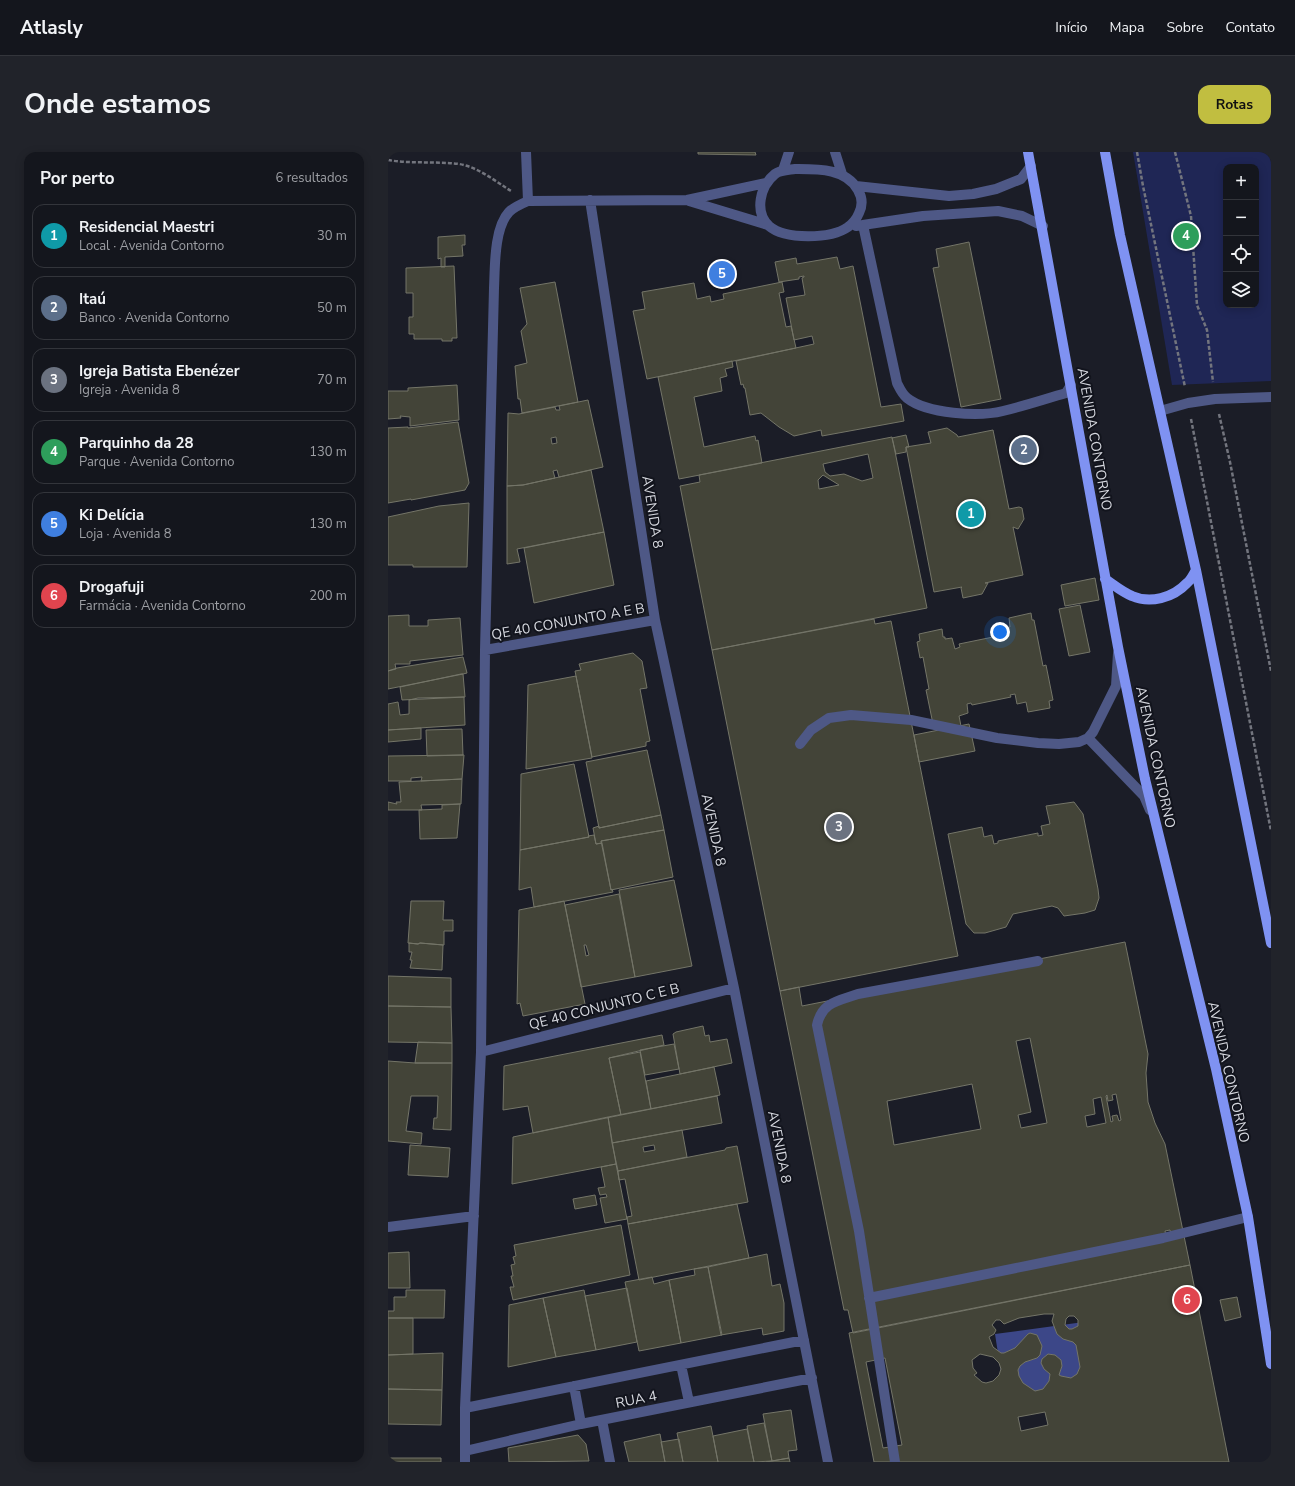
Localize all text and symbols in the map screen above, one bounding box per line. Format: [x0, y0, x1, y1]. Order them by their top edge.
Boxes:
text: Atlasly [20, 15, 83, 41]
text: Início [1055, 18, 1087, 37]
text: Mapa [1109, 18, 1144, 37]
text: Sobre [1166, 18, 1203, 37]
text: Contato [1225, 18, 1275, 37]
text: Onde estamos [24, 85, 211, 123]
button: Rotas [1198, 85, 1271, 124]
map controls [1223, 164, 1259, 308]
button: + [1223, 164, 1259, 200]
text: Por perto [40, 167, 115, 190]
text: 6 resultados [276, 169, 348, 187]
button: − [1223, 200, 1259, 236]
text: Residencial Maestri [79, 217, 214, 237]
pin: 4 [1173, 221, 1199, 251]
text: 1 [50, 227, 58, 245]
text: 30 m [317, 227, 347, 245]
button: locate [1223, 236, 1259, 272]
text: Local · Avenida Contorno [79, 237, 224, 255]
pin: 5 [709, 259, 735, 289]
button: layers [1223, 272, 1259, 308]
text: Itaú [79, 289, 106, 309]
text: 2 [50, 299, 58, 317]
text: 50 m [317, 299, 347, 317]
text: Banco · Avenida Contorno [79, 309, 230, 327]
text: Igreja Batista Ebenézer [79, 361, 240, 381]
street label: AVENIDA CONTORNO [1073, 366, 1116, 512]
text: 3 [50, 371, 58, 389]
text: 70 m [317, 371, 347, 389]
text: Igreja · Avenida 8 [79, 381, 180, 399]
text: Parquinho da 28 [79, 433, 193, 453]
pin: 2 [1011, 435, 1037, 465]
text: 4 [50, 443, 58, 461]
text: 130 m [309, 443, 347, 461]
text: Parque · Avenida Contorno [79, 453, 235, 471]
street label: AVENIDA 8 [637, 474, 668, 550]
pin: 1 [958, 499, 984, 529]
text: Ki Delícia [79, 505, 144, 525]
text: 5 [50, 515, 58, 533]
text: 130 m [309, 515, 347, 533]
text: Loja · Avenida 8 [79, 525, 172, 543]
text: Drogafuji [79, 577, 144, 597]
text: 6 [50, 587, 58, 605]
text: 200 m [309, 587, 347, 605]
text: Farmácia · Avenida Contorno [79, 597, 246, 615]
street label: QE 40 CONJUNTO A E B [490, 599, 646, 644]
your location [990, 622, 1010, 642]
street label: AVENIDA CONTORNO [1131, 684, 1180, 830]
street label: AVENIDA 8 [697, 792, 730, 868]
pin: 3 [826, 812, 852, 842]
street label: QE 40 CONJUNTO C E B [527, 979, 681, 1034]
street label: AVENIDA CONTORNO [1203, 1000, 1254, 1145]
street label: AVENIDA 8 [763, 1109, 796, 1185]
pin: 6 [1174, 1285, 1200, 1315]
street label: RUA 4 [614, 1386, 658, 1413]

